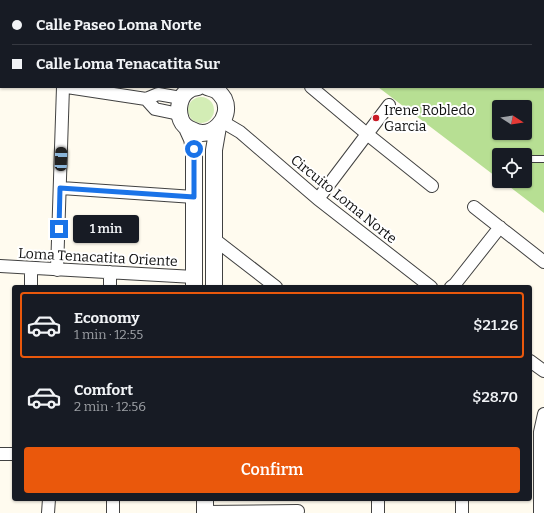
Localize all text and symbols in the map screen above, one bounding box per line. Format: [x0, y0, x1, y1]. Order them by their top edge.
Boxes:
text: Calle Paseo Loma Norte [36, 16, 202, 34]
text: Calle Loma Tenacatita Sur [36, 55, 220, 73]
north arrow [492, 100, 532, 140]
map controls [492, 100, 532, 188]
place label: Irene Robledo Garcia [384, 102, 475, 135]
marker: Irene Robledo Garcia [371, 113, 381, 123]
route start [185, 140, 203, 158]
car [55, 147, 67, 171]
button: locate [492, 148, 532, 188]
street label: Circuito Loma Norte [287, 151, 400, 247]
callout: 1 min [73, 215, 139, 243]
route end [50, 220, 68, 238]
text: 1 min [90, 221, 122, 236]
street label: Loma Tenacatita Oriente [18, 245, 178, 270]
icon: car [26, 307, 62, 343]
text: Economy [74, 309, 140, 327]
text: $21.26 [473, 316, 518, 334]
text: 1 min · 12:55 [74, 327, 143, 342]
icon: car [26, 379, 62, 415]
text: Comfort [74, 381, 133, 399]
text: $28.70 [472, 388, 518, 406]
text: 2 min · 12:56 [74, 399, 146, 414]
button: Confirm [24, 447, 520, 493]

